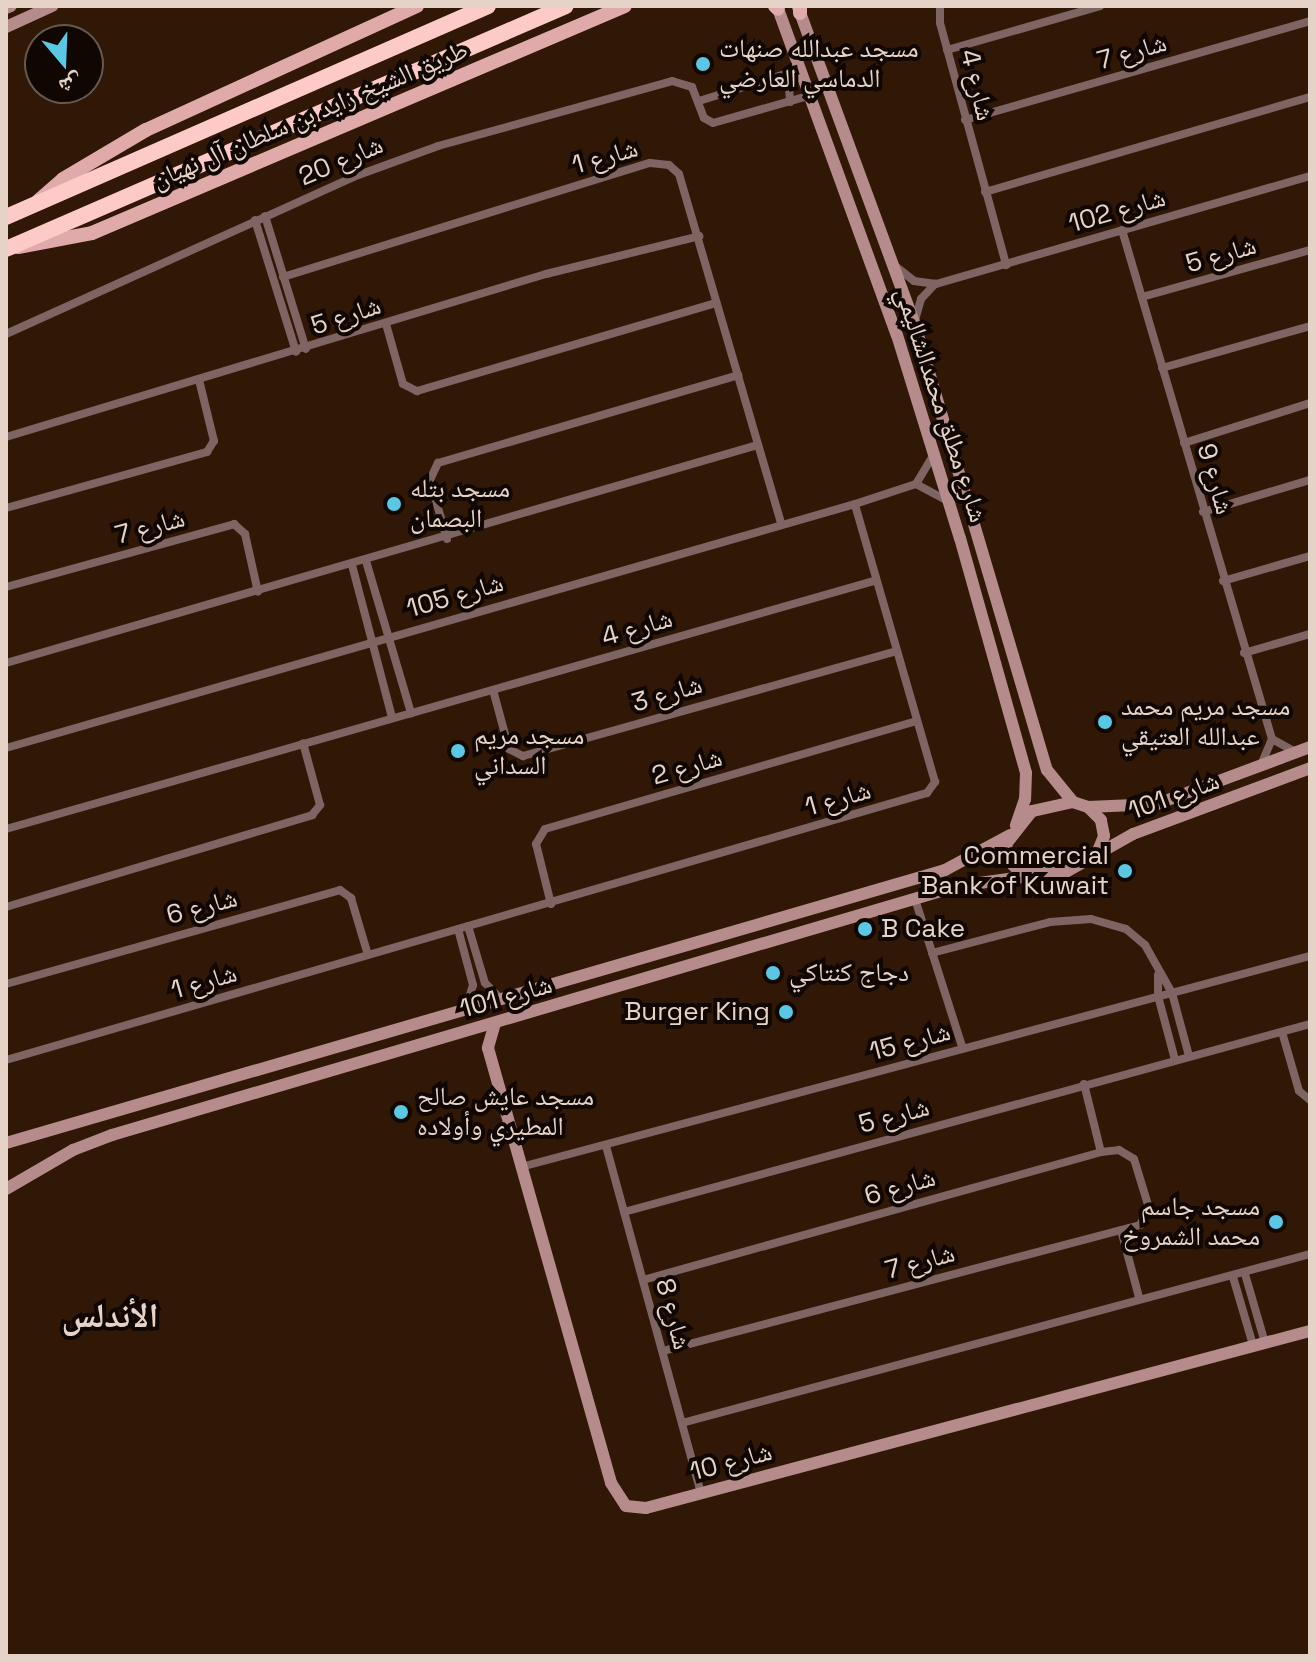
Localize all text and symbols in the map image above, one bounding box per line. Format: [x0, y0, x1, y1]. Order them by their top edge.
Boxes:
north arrow [24, 24, 104, 104]
street label: شارع 7 [1094, 27, 1170, 77]
place label: مسجد عبدالله صنهات الدماسي العارضي [719, 33, 919, 94]
street label: طريق الشيخ زايد بن سلطان آل نهيان [147, 34, 473, 196]
street label: شارع 4 [953, 46, 1001, 124]
marker: مسجد عبدالله صنهات الدماسي العارضي [694, 55, 712, 73]
text: ش [56, 68, 87, 102]
street label: شارع 20 [294, 129, 388, 193]
street label: شارع 1 [569, 133, 641, 181]
street label: شارع 102 [1065, 182, 1169, 240]
street label: شارع 5 [1182, 230, 1260, 280]
street label: شارع مطلق محمدالشاليمي [888, 284, 994, 526]
street label: شارع 5 [307, 290, 385, 342]
street label: شارع 9 [1190, 440, 1240, 518]
place label: مسجد بتله البصمان [410, 473, 510, 534]
marker: مسجد بتله البصمان [385, 495, 403, 513]
street label: شارع 7 [112, 503, 188, 551]
street label: شارع 105 [403, 567, 507, 625]
street label: شارع 4 [598, 603, 676, 653]
street label: شارع 3 [628, 669, 706, 719]
place label: مسجد مريم محمد عبدالله العتيقي [1121, 691, 1290, 752]
marker: مسجد مريم محمد عبدالله العتيقي [1096, 713, 1114, 731]
place label: مسجد مريم السداني [474, 720, 584, 782]
marker: مسجد مريم السداني [449, 742, 467, 760]
street label: شارع 2 [648, 742, 726, 792]
street label: شارع 101 [1124, 765, 1224, 827]
street label: شارع 1 [802, 775, 874, 823]
place label: Commercial Bank of Kuwait [921, 840, 1109, 902]
marker: Commercial Bank of Kuwait [1116, 862, 1134, 880]
street label: شارع 6 [163, 883, 241, 931]
place label: B Cake [881, 913, 965, 945]
marker: B Cake [856, 920, 874, 938]
place label: دجاج كنتاكي [789, 957, 909, 989]
street label: شارع 1 [168, 958, 240, 1006]
marker: دجاج كنتاكي [764, 964, 782, 982]
street label: شارع 101 [456, 969, 556, 1025]
place label: Burger King [624, 996, 770, 1028]
marker: Burger King [777, 1003, 795, 1021]
street label: شارع 15 [866, 1016, 954, 1068]
place label: مسجد عايش صالح المطيري وأولاده [417, 1081, 594, 1142]
street label: شارع 5 [855, 1092, 933, 1140]
marker: مسجد عايش صالح المطيري وأولاده [392, 1103, 410, 1121]
street label: شارع 6 [861, 1162, 939, 1212]
place label: مسجد جاسم محمد الشمروخ [1122, 1191, 1260, 1252]
marker: مسجد جاسم محمد الشمروخ [1267, 1213, 1285, 1231]
street label: شارع 7 [882, 1238, 958, 1286]
street label: شارع 8 [649, 1275, 697, 1353]
district label: الأندلس [62, 1296, 158, 1336]
street label: شارع 10 [687, 1436, 775, 1488]

